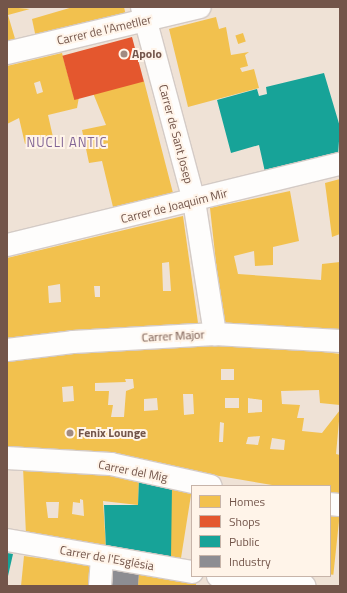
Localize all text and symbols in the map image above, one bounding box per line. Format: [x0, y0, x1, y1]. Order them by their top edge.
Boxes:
street label: Carrer de l'Ametller [55, 12, 153, 48]
place label: Apolo [132, 47, 162, 61]
marker: Apolo [119, 49, 129, 59]
street label: Carrer de Sant Josep [156, 83, 196, 185]
district label: NUCLI ANTIC [26, 134, 108, 150]
street label: Carrer de Joaquim Mir [119, 186, 229, 226]
street label: Carrer Major [141, 327, 205, 345]
place label: Fenix Lounge [78, 426, 146, 440]
marker: Fenix Lounge [65, 428, 75, 438]
street label: Carrer del Mig [97, 457, 169, 485]
legend [191, 485, 331, 577]
text: Homes [229, 492, 265, 511]
text: Shops [229, 512, 260, 531]
text: Public [229, 532, 259, 551]
street label: Carrer de l'Església [59, 543, 155, 573]
text: Industry [229, 552, 271, 571]

